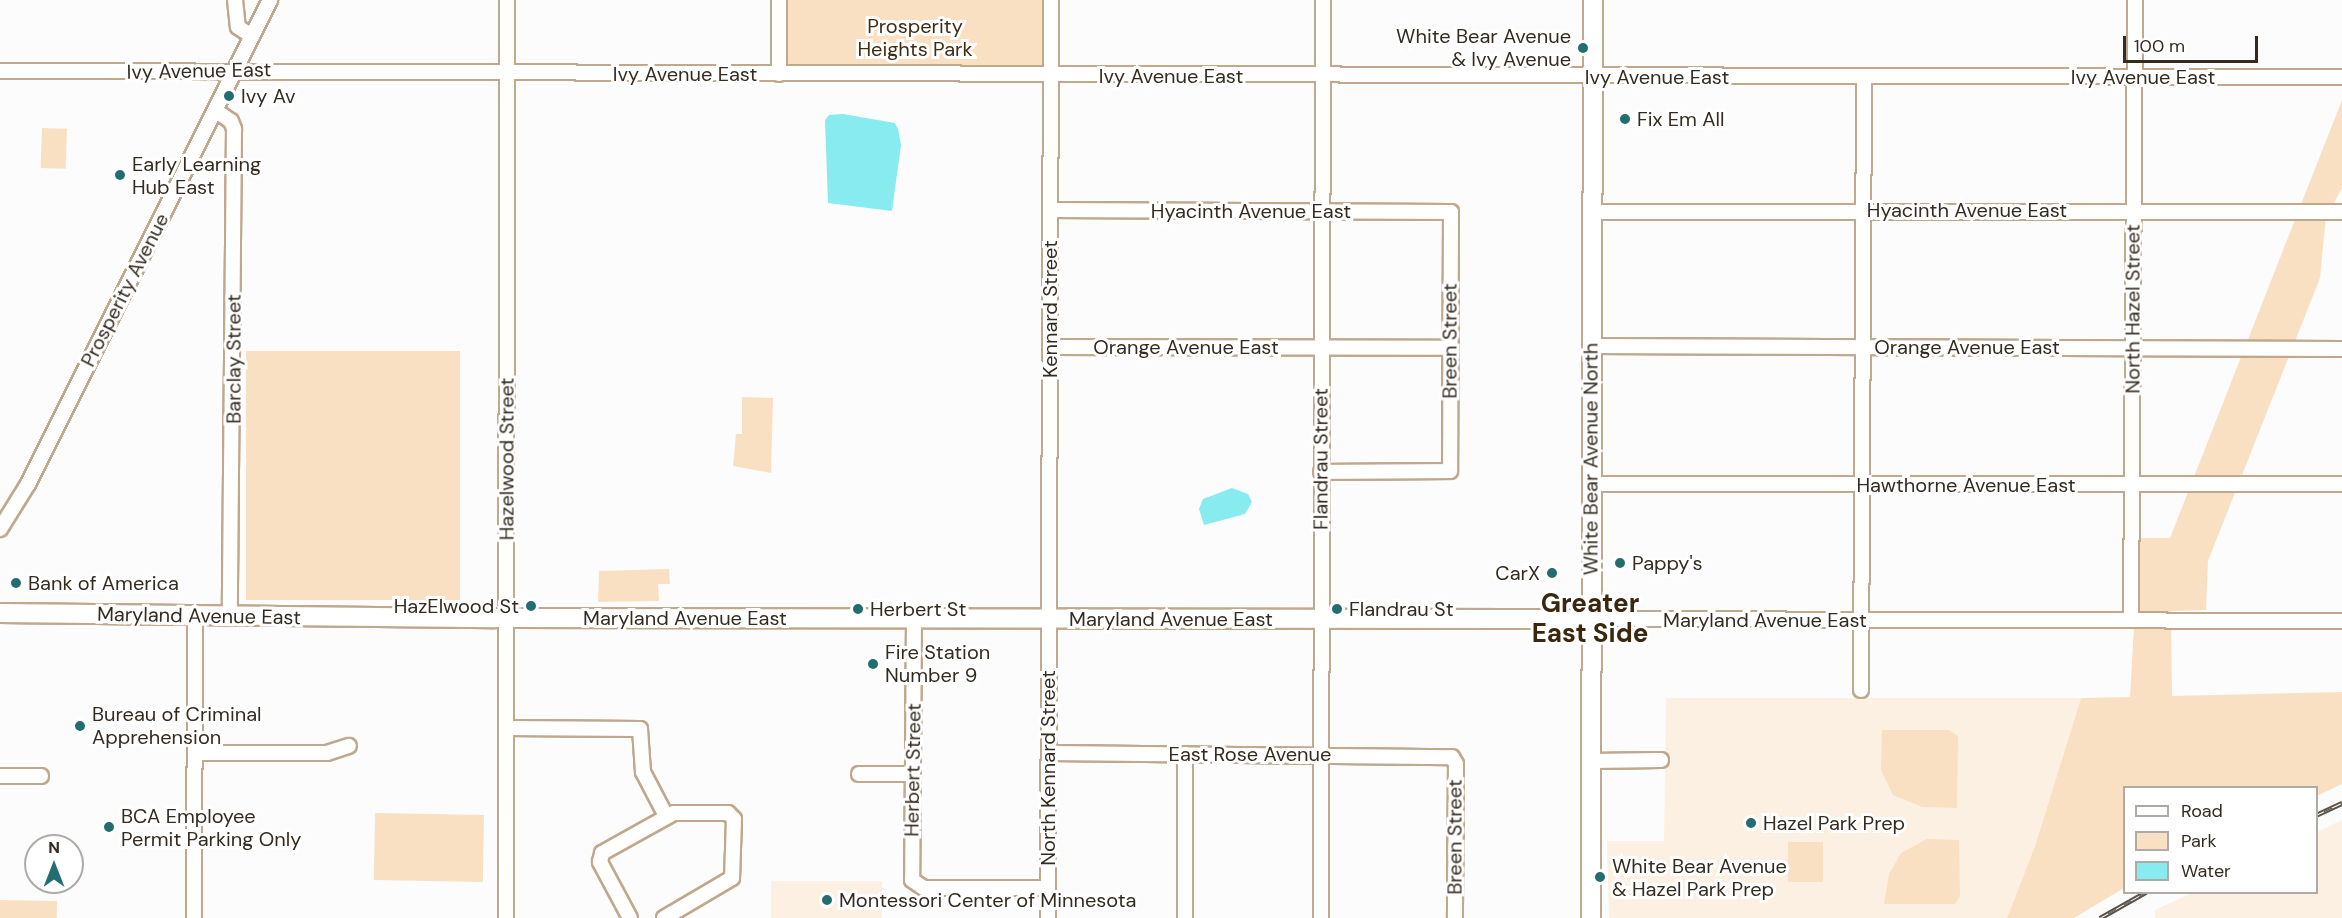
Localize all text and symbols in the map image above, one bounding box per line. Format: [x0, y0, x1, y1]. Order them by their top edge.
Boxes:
park label: Prosperity Heights Park [857, 14, 973, 61]
place label: White Bear Avenue & Ivy Avenue [1396, 24, 1571, 71]
scale bar [2126, 24, 2261, 62]
text: 100 m [2134, 34, 2185, 58]
marker: White Bear Avenue & Ivy Avenue [1576, 41, 1590, 55]
street label: Ivy Avenue East [127, 58, 271, 84]
street label: Ivy Avenue East [613, 62, 757, 86]
street label: Ivy Avenue East [1099, 64, 1243, 88]
street label: Ivy Avenue East [1585, 65, 1729, 89]
street label: Ivy Avenue East [2071, 65, 2215, 89]
place label: Ivy Av [241, 84, 295, 108]
marker: Ivy Av [222, 89, 236, 103]
place label: Fix Em All [1637, 107, 1724, 131]
marker: Fix Em All [1618, 112, 1632, 126]
place label: Early Learning Hub East [132, 152, 261, 199]
marker: Early Learning Hub East [113, 168, 127, 182]
street label: Hyacinth Avenue East [1867, 198, 2067, 222]
street label: Hyacinth Avenue East [1151, 199, 1351, 223]
street label: Prosperity Avenue [76, 209, 174, 371]
street label: North Hazel Street [2121, 224, 2145, 394]
street label: Kennard Street [1038, 240, 1062, 378]
street label: Breen Street [1438, 283, 1462, 399]
street label: Barclay Street [222, 294, 246, 424]
street label: Orange Avenue East [1093, 335, 1279, 359]
street label: Orange Avenue East [1874, 335, 2060, 359]
street label: White Bear Avenue North [1579, 343, 1603, 575]
street label: Hazelwood Street [495, 378, 519, 540]
street label: Flandrau Street [1309, 388, 1333, 530]
street label: Hawthorne Avenue East [1856, 473, 2076, 497]
place label: Pappy's [1632, 551, 1703, 575]
marker: Pappy's [1613, 556, 1627, 570]
place label: CarX [1495, 561, 1540, 585]
marker: CarX [1545, 566, 1559, 580]
place label: Bank of America [28, 571, 179, 595]
marker: Bank of America [9, 576, 23, 590]
district label: Greater East Side [1532, 588, 1648, 650]
place label: HazElwood St [394, 594, 519, 618]
place label: Herbert St [870, 597, 966, 621]
place label: Flandrau St [1349, 597, 1454, 621]
marker: HazElwood St [524, 599, 538, 613]
street label: Maryland Avenue East [97, 602, 301, 630]
marker: Herbert St [851, 602, 865, 616]
marker: Flandrau St [1330, 602, 1344, 616]
street label: Maryland Avenue East [583, 606, 787, 630]
street label: Maryland Avenue East [1069, 607, 1273, 631]
street label: Maryland Avenue East [1663, 608, 1867, 632]
place label: Fire Station Number 9 [885, 640, 990, 687]
marker: Fire Station Number 9 [866, 657, 880, 671]
street label: North Kennard Street [1036, 670, 1060, 866]
place label: Bureau of Criminal Apprehension [92, 702, 262, 749]
street label: Herbert Street [900, 703, 926, 837]
marker: Bureau of Criminal Apprehension [73, 719, 87, 733]
street label: East Rose Avenue [1169, 742, 1331, 766]
street label: Breen Street [1443, 779, 1467, 895]
legend [2123, 786, 2318, 894]
text: Road [2181, 799, 2223, 823]
place label: BCA Employee Permit Parking Only [121, 804, 301, 851]
place label: Hazel Park Prep [1763, 811, 1905, 835]
marker: Hazel Park Prep [1744, 816, 1758, 830]
marker: BCA Employee Permit Parking Only [102, 820, 116, 834]
text: Park [2181, 829, 2217, 853]
north arrow [24, 834, 84, 894]
text: N [48, 837, 60, 858]
place label: White Bear Avenue & Hazel Park Prep [1612, 854, 1787, 901]
text: Water [2181, 859, 2231, 883]
marker: White Bear Avenue & Hazel Park Prep [1593, 870, 1607, 884]
place label: Montessori Center of Minnesota [839, 888, 1136, 912]
marker: Montessori Center of Minnesota [820, 893, 834, 907]

